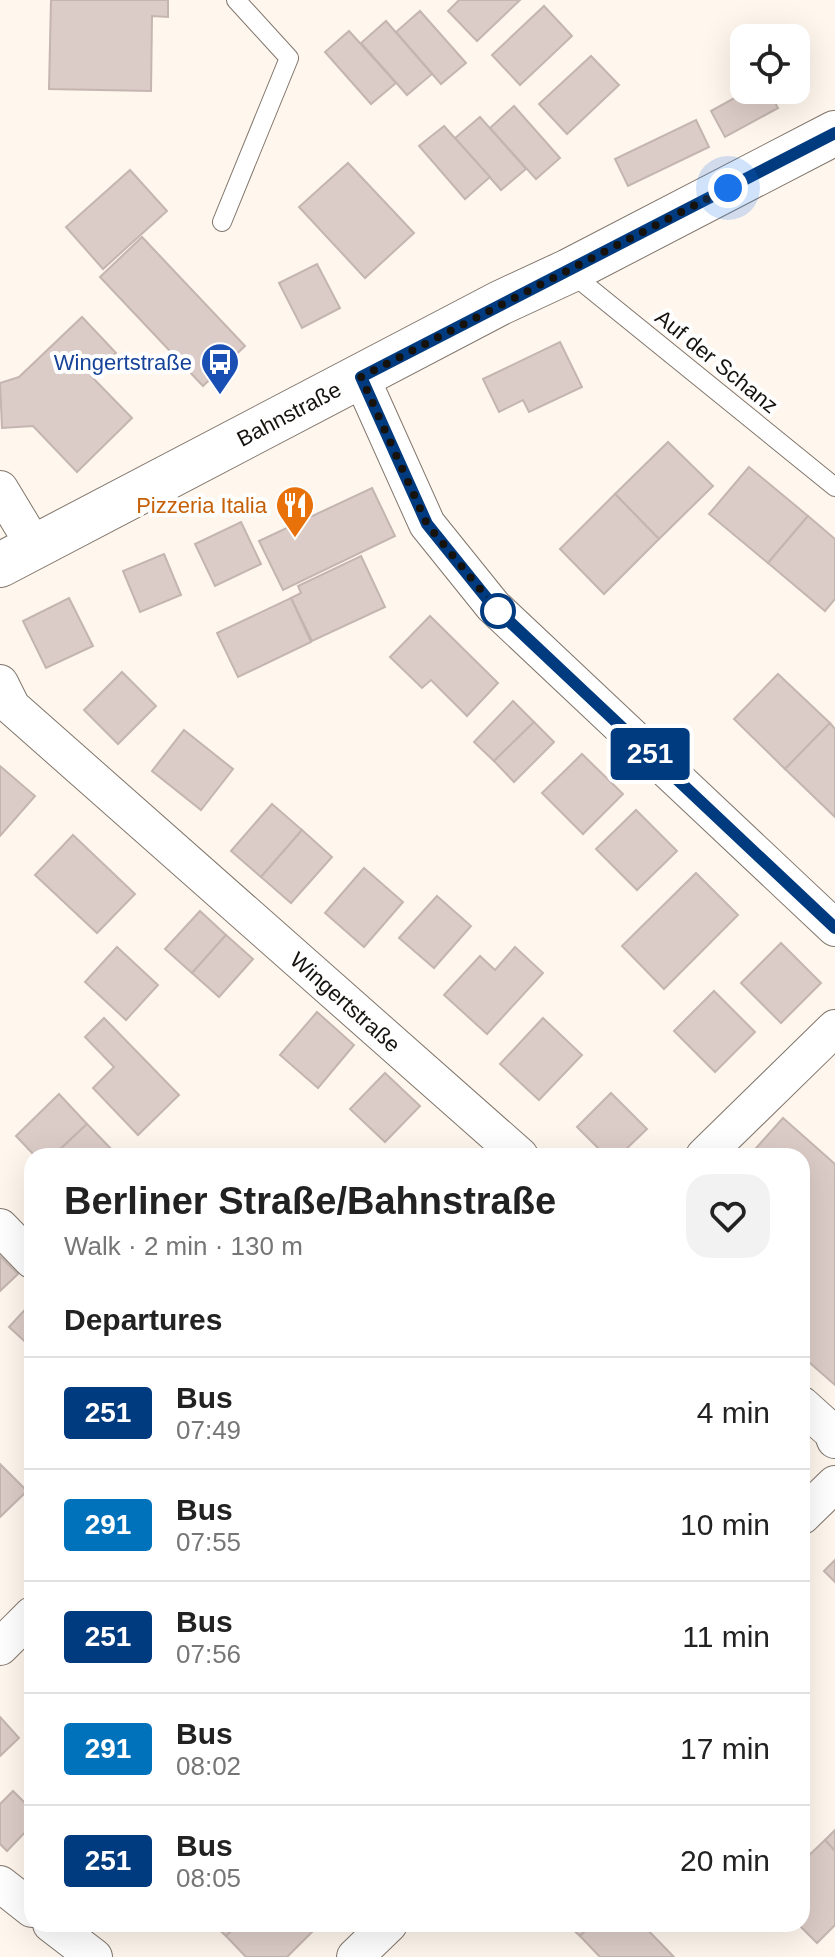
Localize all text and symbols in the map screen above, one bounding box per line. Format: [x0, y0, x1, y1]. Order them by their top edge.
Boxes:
map controls [730, 24, 810, 104]
button: locate [730, 24, 810, 104]
your location [708, 168, 748, 208]
street label: Auf der Schanz [650, 304, 783, 418]
bus stop icon: Wingertstraße [199, 341, 241, 396]
place label: Wingertstraße [54, 350, 192, 375]
street label: Bahnstraße [233, 377, 345, 452]
restaurant icon: Pizzeria Italia [274, 484, 316, 539]
place label: Pizzeria Italia [136, 493, 268, 518]
unlabelled marker [481, 594, 515, 628]
line badge: 251 [604, 728, 696, 780]
text: 251 [627, 738, 673, 769]
street label: Wingertstraße [285, 947, 405, 1057]
button: heart [686, 1174, 770, 1258]
text: Berliner Straße/Bahnstraße [64, 1180, 556, 1222]
text: Walk · 2 min · 130 m [64, 1231, 303, 1261]
text: Departures [64, 1303, 222, 1336]
text: Bus [176, 1381, 233, 1414]
text: 4 min [697, 1396, 770, 1429]
text: 251 [85, 1397, 131, 1428]
text: 07:49 [176, 1415, 241, 1445]
text: Bus [176, 1493, 233, 1526]
text: 10 min [680, 1508, 770, 1541]
text: 291 [85, 1509, 131, 1540]
text: 07:55 [176, 1527, 241, 1557]
text: Bus [176, 1605, 233, 1638]
text: 11 min [682, 1620, 770, 1653]
text: 251 [85, 1621, 131, 1652]
text: 07:56 [176, 1639, 241, 1669]
text: Bus [176, 1717, 233, 1750]
text: 17 min [680, 1732, 770, 1765]
text: 291 [85, 1733, 131, 1764]
text: 08:02 [176, 1751, 241, 1781]
text: Bus [176, 1829, 233, 1862]
text: 20 min [680, 1844, 770, 1877]
text: 251 [85, 1845, 131, 1876]
text: 08:05 [176, 1863, 241, 1893]

